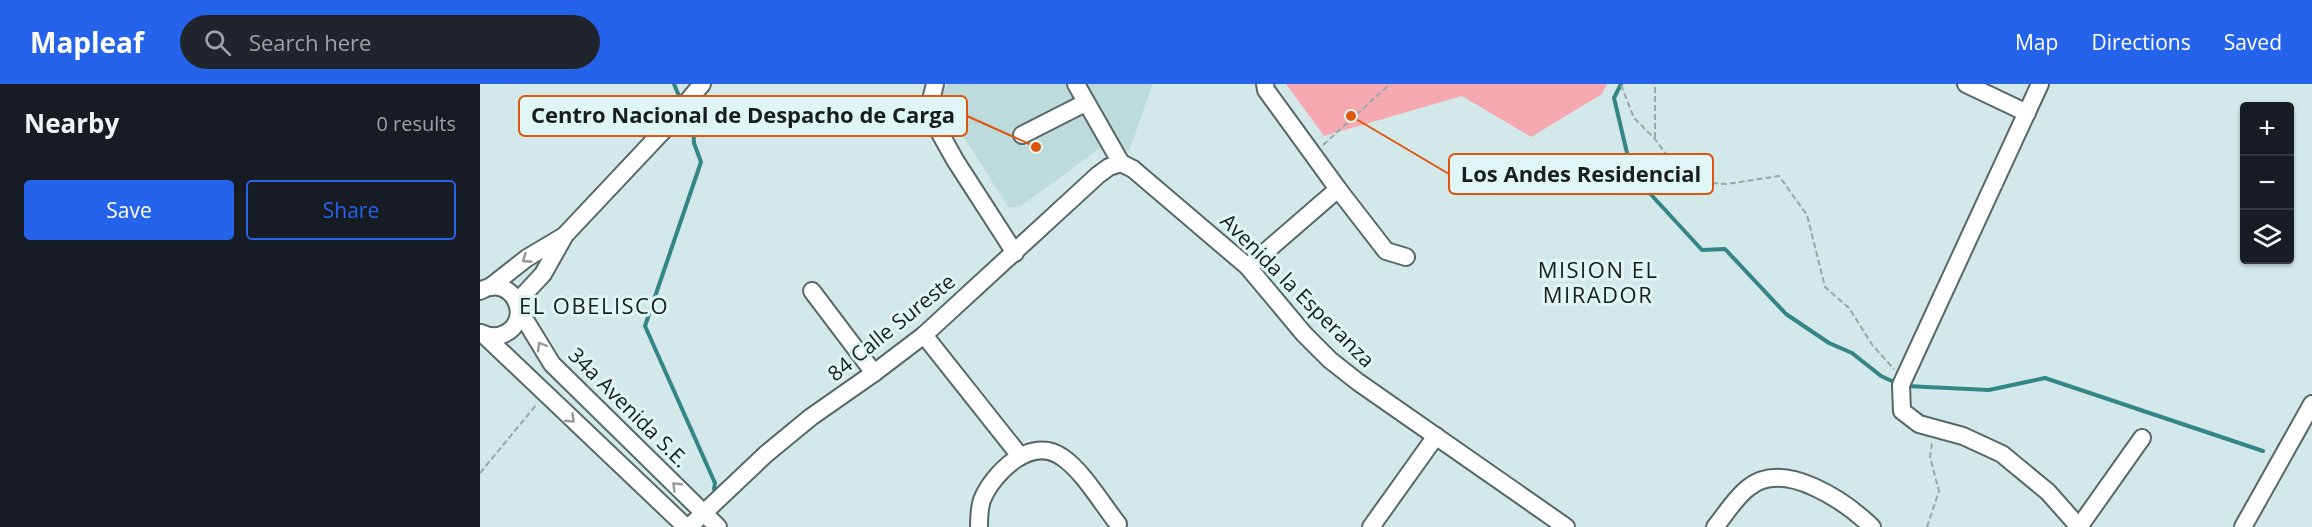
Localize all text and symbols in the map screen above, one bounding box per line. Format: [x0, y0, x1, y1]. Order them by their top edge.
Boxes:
search box [180, 15, 600, 69]
text: Mapleaf [30, 23, 144, 61]
icon: search [201, 26, 234, 59]
text: Search here [249, 27, 371, 57]
text: Map [2015, 28, 2058, 56]
text: Directions [2091, 28, 2191, 56]
text: Saved [2224, 28, 2282, 56]
callout: Centro Nacional de Despacho de Carga [519, 96, 967, 136]
text: Centro Nacional de Despacho de Carga [531, 99, 955, 129]
map controls [2240, 102, 2294, 264]
button: + [2240, 102, 2294, 156]
text: Nearby [24, 105, 119, 141]
text: 0 results [376, 110, 456, 137]
callout: Los Andes Residencial [1449, 154, 1713, 194]
button: − [2240, 156, 2294, 210]
text: Los Andes Residencial [1461, 158, 1701, 188]
button: Save [24, 180, 234, 240]
button: Share [246, 180, 456, 240]
street label: Avenida la Esperanza [1215, 207, 1381, 373]
button: layers [2240, 210, 2294, 264]
one-way arrow [522, 252, 533, 263]
district label: MISION EL MIRADOR [1538, 254, 1658, 309]
street label: 84 Calle Sureste [821, 267, 961, 387]
district label: EL OBELISCO [519, 290, 669, 320]
street label: 34a Avenida S.E. [563, 341, 695, 473]
one-way arrow [536, 342, 548, 352]
one-way arrow [564, 412, 575, 423]
one-way arrow [673, 482, 684, 493]

